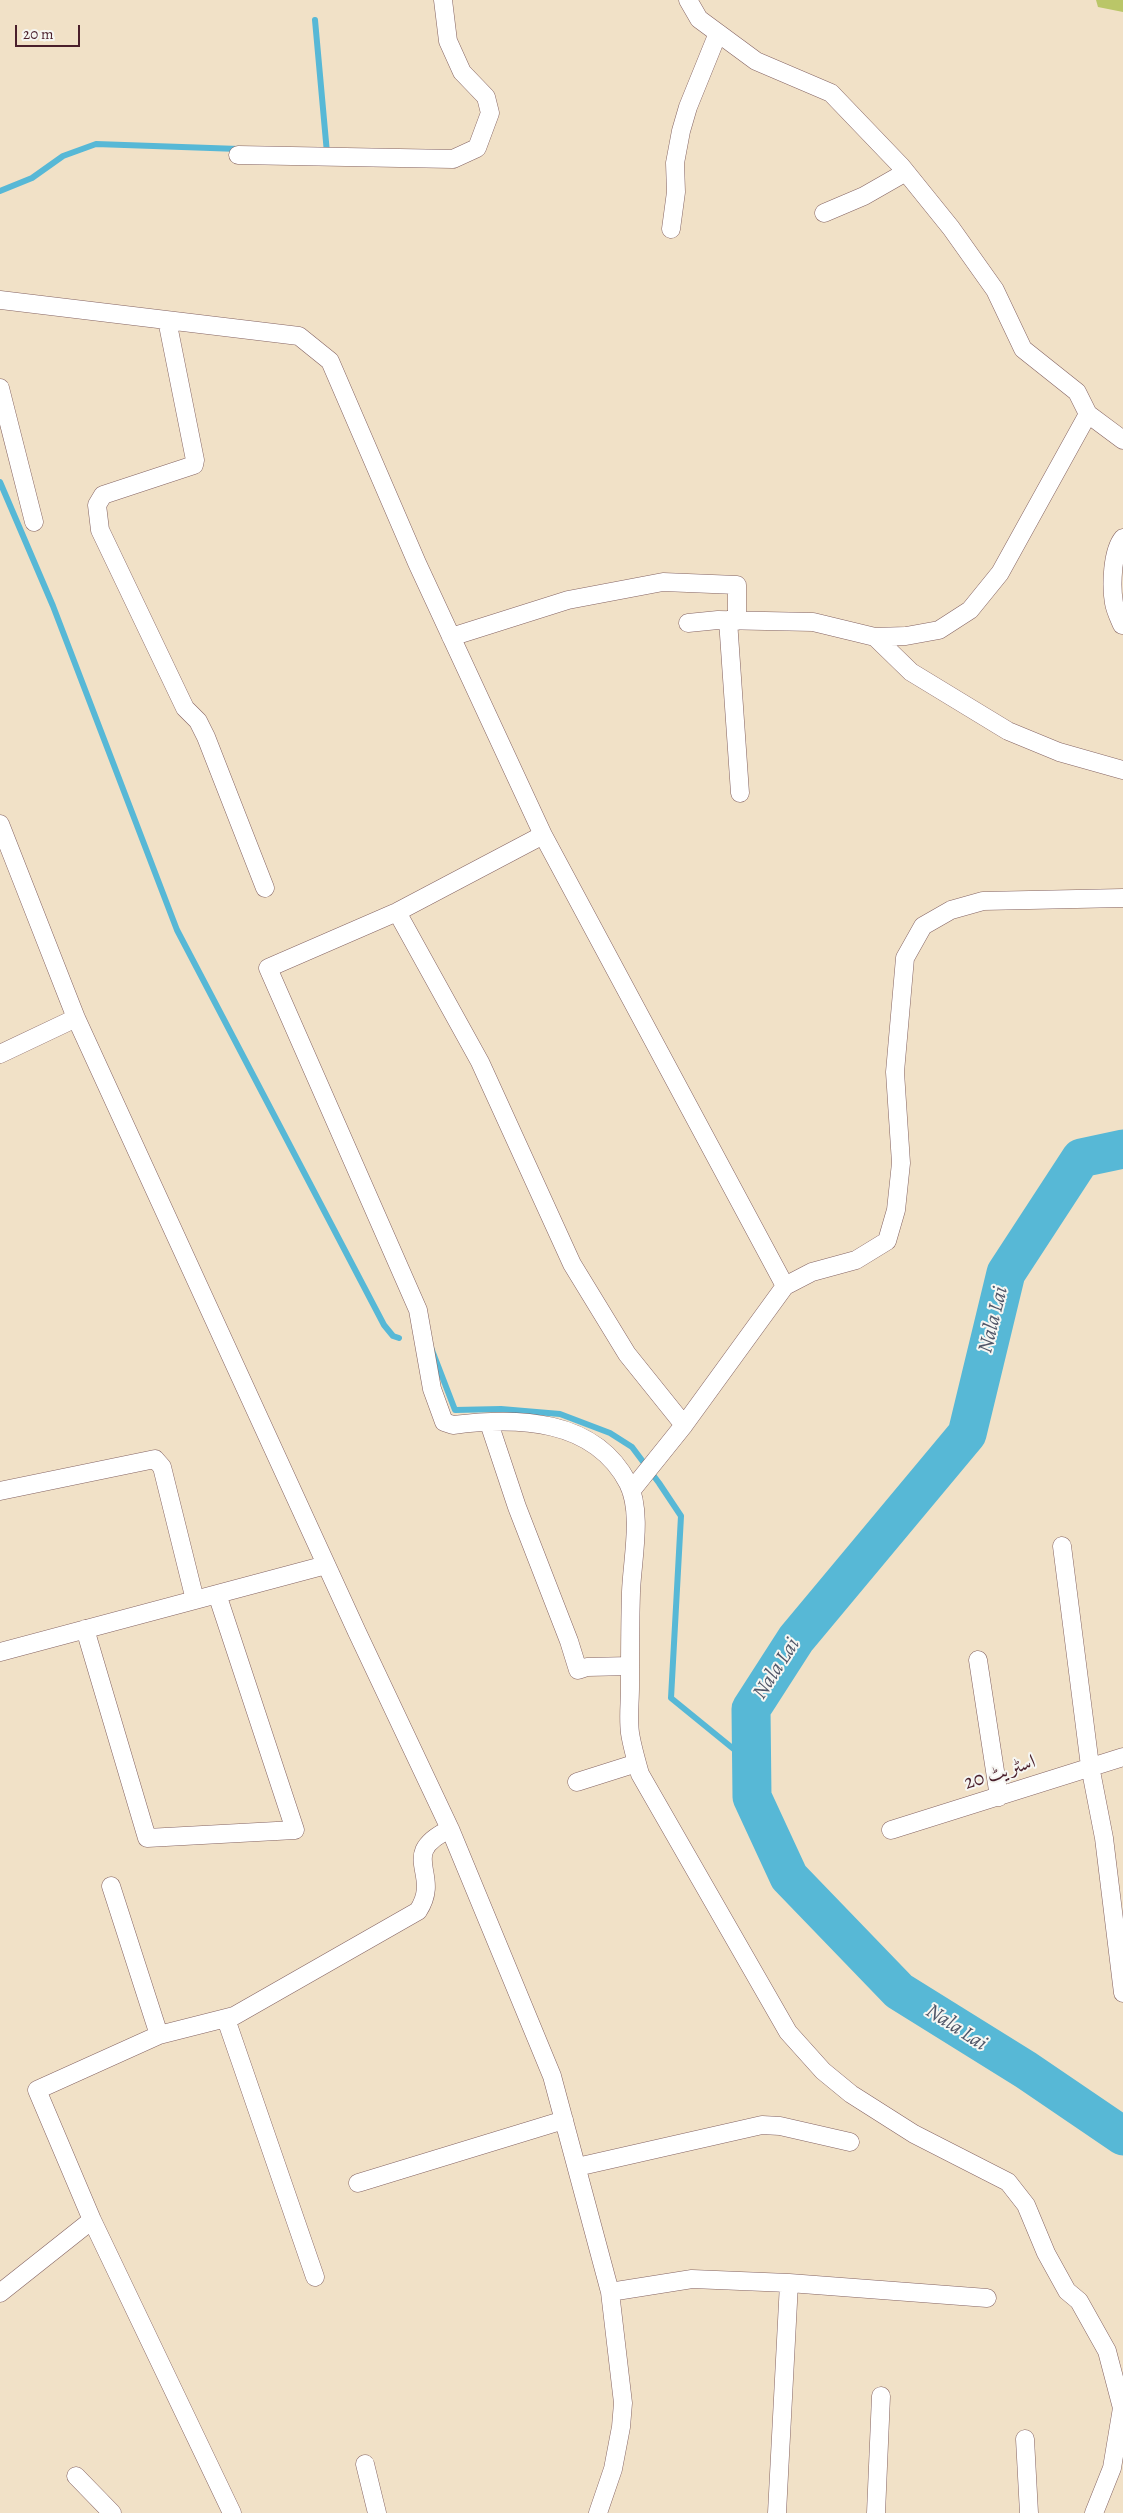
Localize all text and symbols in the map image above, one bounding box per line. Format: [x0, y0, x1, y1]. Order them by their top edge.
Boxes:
scale bar [18, 15, 82, 47]
text: 20 m [23, 24, 54, 44]
water label: Nala Lai [974, 1284, 1014, 1356]
water label: Nala Lai [748, 1634, 806, 1704]
street label: اسٹریٹ 20 [961, 1750, 1039, 1796]
water label: Nala Lai [921, 1999, 991, 2057]

